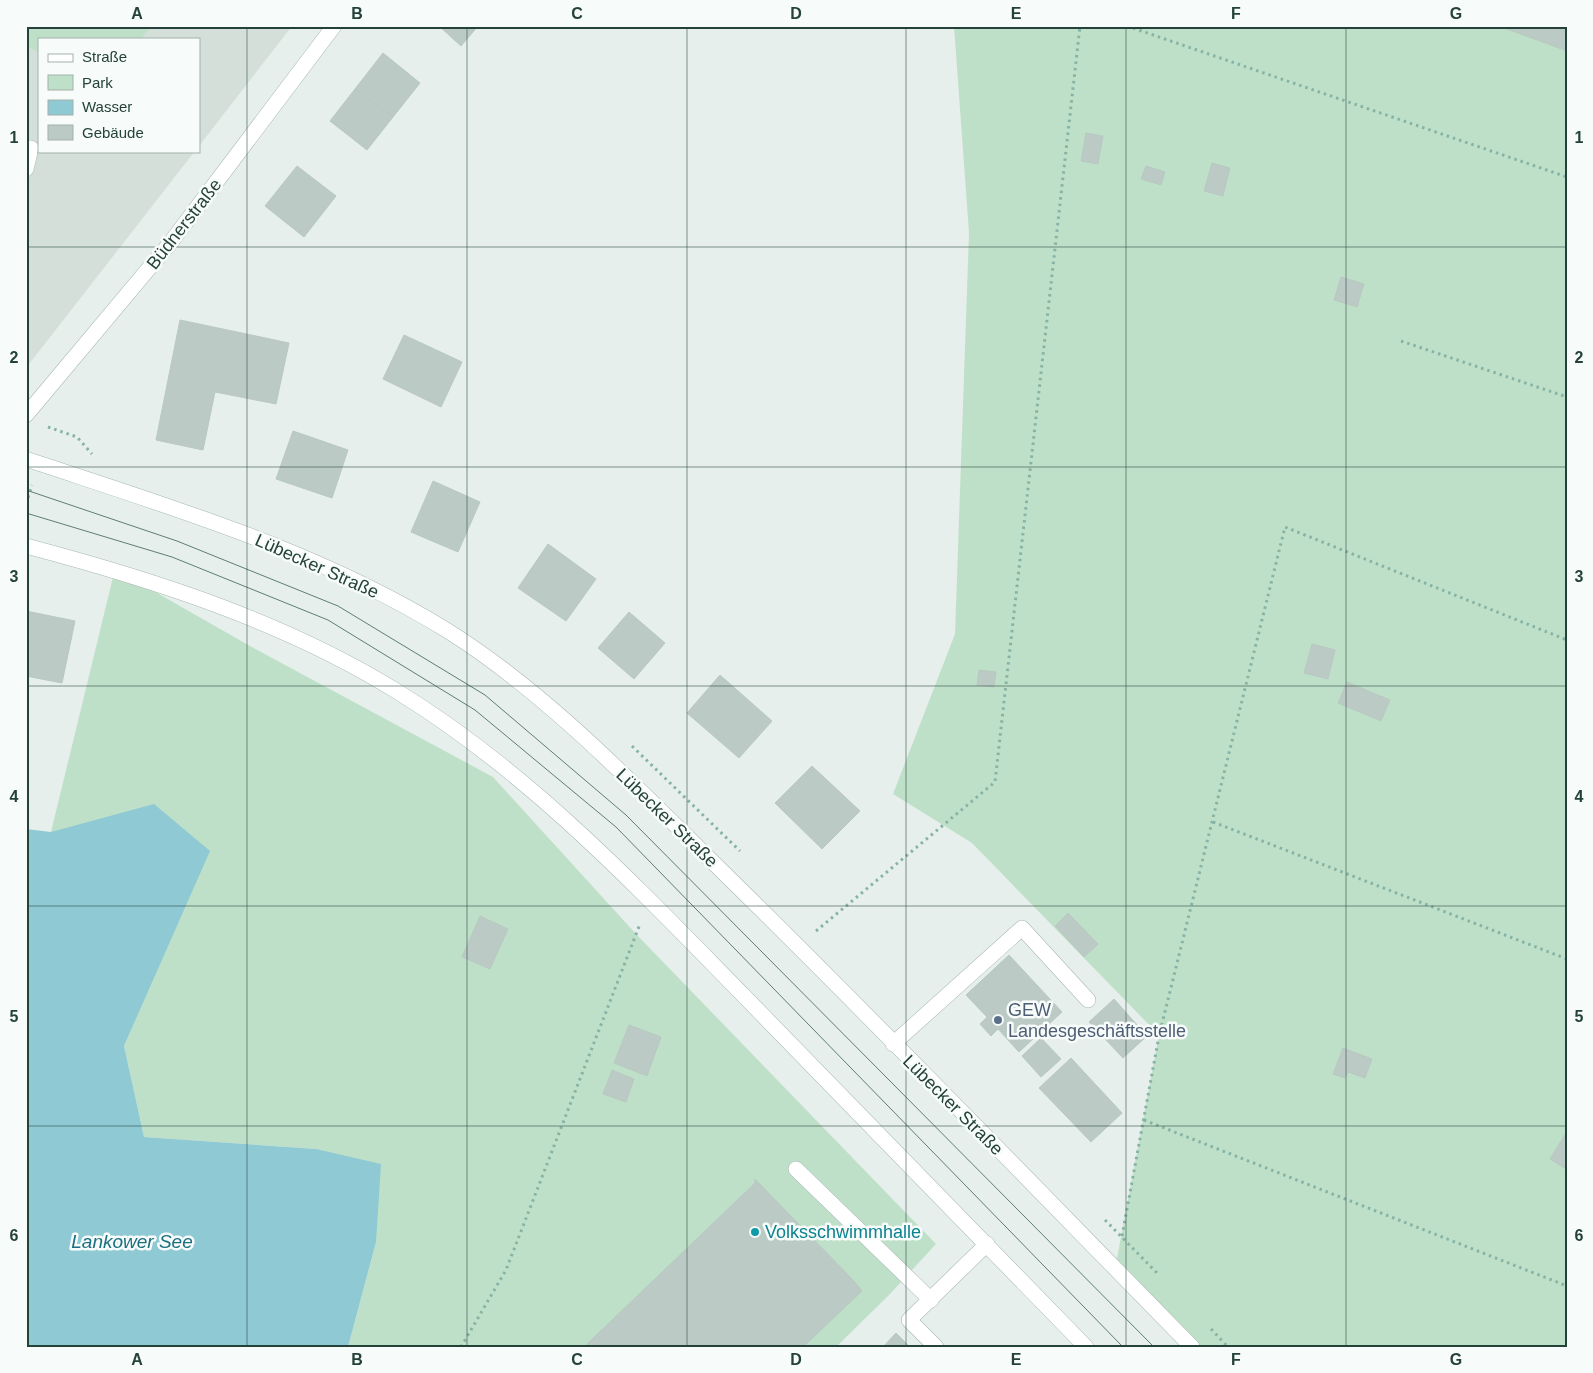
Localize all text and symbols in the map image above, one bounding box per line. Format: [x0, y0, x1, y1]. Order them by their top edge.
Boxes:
text: A [131, 5, 143, 22]
text: B [351, 5, 363, 22]
text: C [571, 5, 583, 22]
text: D [790, 5, 802, 22]
text: E [1011, 5, 1022, 22]
text: F [1231, 5, 1241, 22]
text: G [1450, 5, 1462, 22]
legend [38, 38, 200, 152]
text: Straße [82, 48, 127, 65]
text: Park [82, 74, 113, 91]
text: Wasser [82, 98, 132, 115]
text: Gebäude [82, 124, 144, 141]
text: 1 [10, 129, 19, 146]
text: 1 [1575, 129, 1584, 146]
street label: Büdnerstraße [143, 175, 225, 273]
text: 2 [10, 349, 19, 366]
text: 2 [1575, 349, 1584, 366]
street label: Lübecker Straße [252, 530, 382, 602]
text: 3 [10, 568, 19, 585]
text: 3 [1575, 568, 1584, 585]
street label: Lübecker Straße [612, 765, 722, 871]
text: 4 [10, 788, 19, 805]
text: 4 [1575, 788, 1584, 805]
place label: GEW Landesgeschäftsstelle [1008, 1000, 1186, 1041]
text: 5 [10, 1008, 19, 1025]
text: 5 [1575, 1008, 1584, 1025]
marker: GEW Landesgeschäftsstelle [992, 1014, 1004, 1026]
street label: Lübecker Straße [899, 1051, 1007, 1159]
place label: Volksschwimmhalle [765, 1222, 921, 1242]
marker: Volksschwimmhalle [749, 1226, 761, 1238]
text: 6 [10, 1227, 19, 1244]
text: 6 [1575, 1227, 1584, 1244]
water label: Lankower See [71, 1231, 193, 1252]
text: A [131, 1351, 143, 1368]
text: B [351, 1351, 363, 1368]
text: C [571, 1351, 583, 1368]
text: D [790, 1351, 802, 1368]
text: E [1011, 1351, 1022, 1368]
text: F [1231, 1351, 1241, 1368]
text: G [1450, 1351, 1462, 1368]

